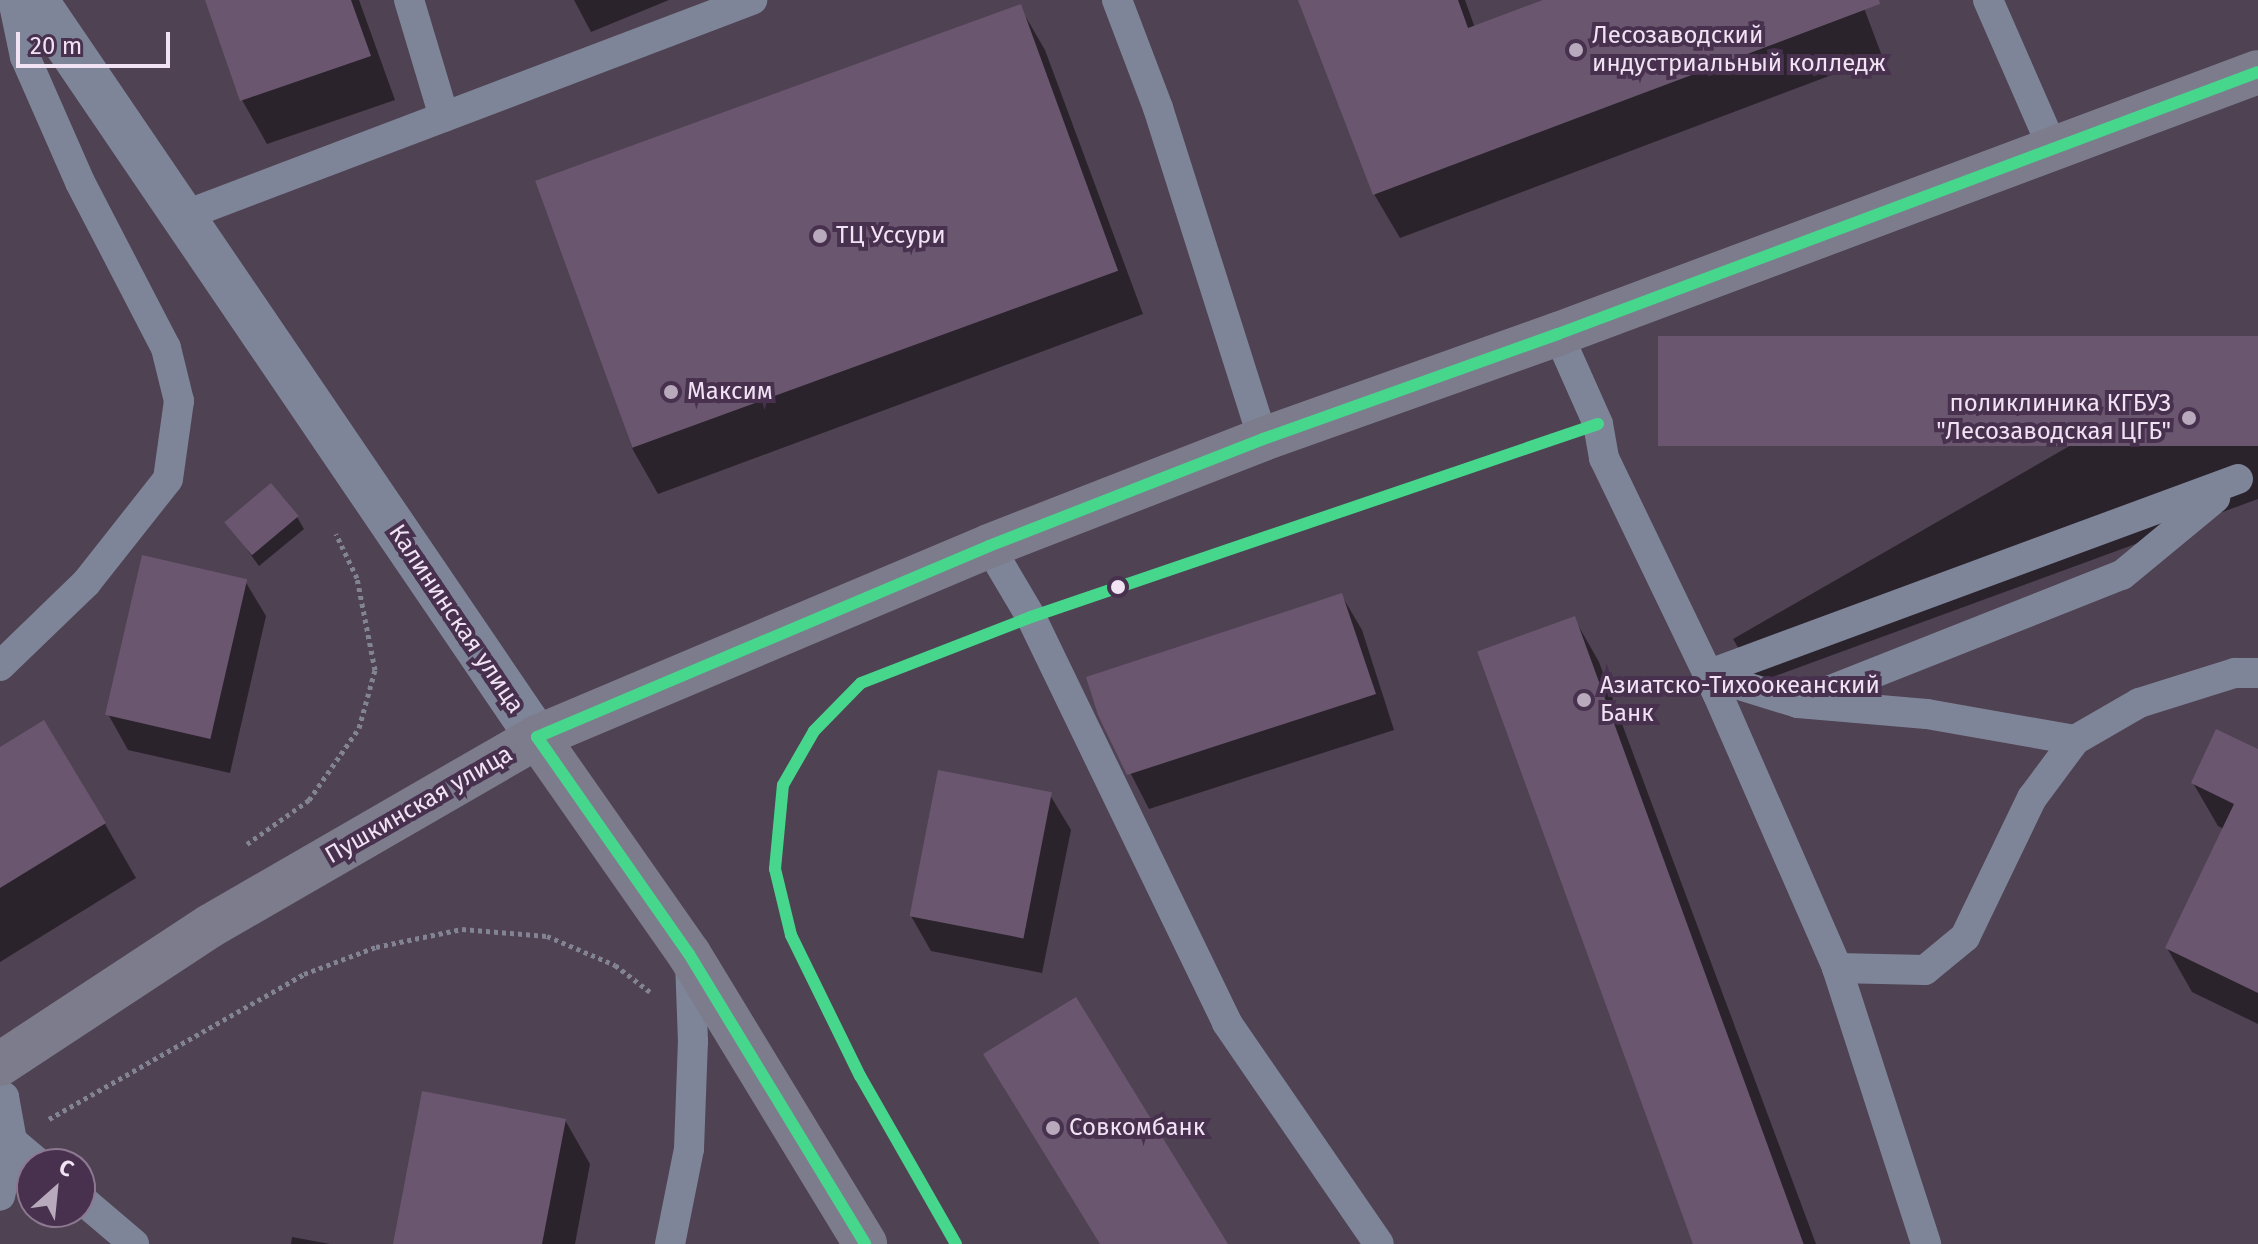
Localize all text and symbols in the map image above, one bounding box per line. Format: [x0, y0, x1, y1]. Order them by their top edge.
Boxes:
scale bar [20, 16, 174, 66]
place label: Лесозаводский индустриальный колледж [1592, 22, 1886, 78]
text: 20 m [30, 32, 82, 60]
marker: Лесозаводский индустриальный колледж [1567, 41, 1585, 59]
place label: ТЦ Уссури [836, 222, 946, 250]
marker: ТЦ Уссури [811, 227, 829, 245]
place label: Максим [687, 378, 773, 406]
marker: Максим [662, 383, 680, 401]
place label: поликлиника КГБУЗ "Лесозаводская ЦГБ" [1936, 390, 2171, 446]
marker: поликлиника КГБУЗ "Лесозаводская ЦГБ" [2178, 407, 2200, 429]
street label: Калининская улица [382, 519, 530, 719]
unlabelled marker [1110, 579, 1126, 595]
place label: Азиатско-Тихоокеанский Банк [1600, 672, 1880, 728]
marker: Азиатско-Тихоокеанский Банк [1575, 691, 1593, 709]
street label: Пушкинская улица [320, 740, 518, 870]
place label: Совкомбанк [1069, 1114, 1205, 1142]
marker: Совкомбанк [1044, 1119, 1062, 1137]
north arrow [16, 1148, 96, 1228]
text: С [54, 1153, 78, 1183]

